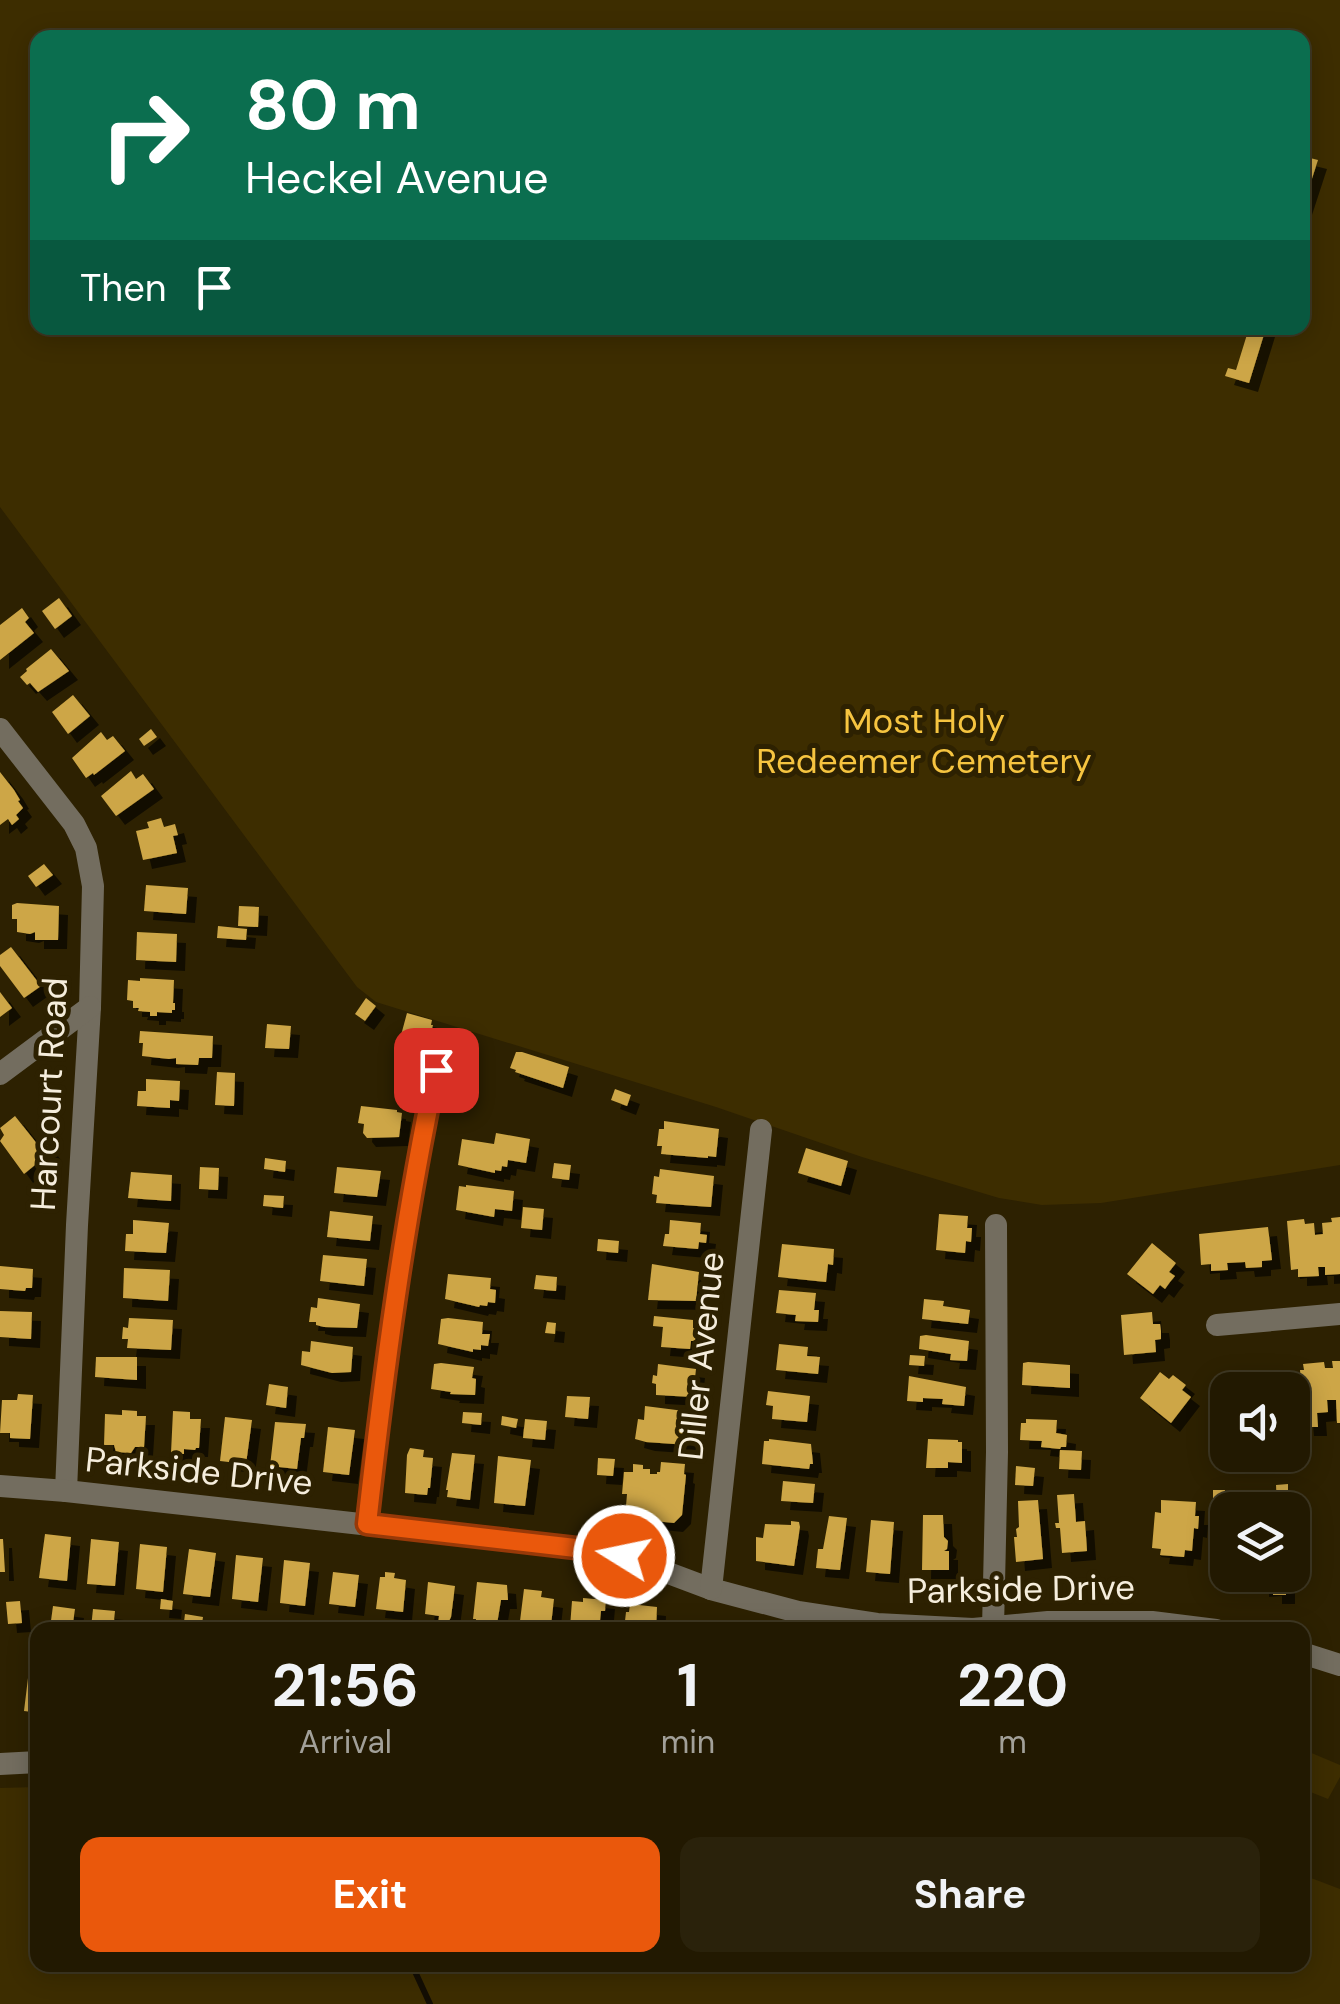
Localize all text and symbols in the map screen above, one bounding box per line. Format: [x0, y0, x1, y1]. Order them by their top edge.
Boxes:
text: 80 m [245, 60, 421, 151]
icon: right [80, 70, 210, 200]
text: Heckel Avenue [245, 148, 548, 207]
icon: arrive [187, 260, 242, 315]
text: Then [80, 263, 167, 313]
park label: Most Holy Redeemer Cemetery [756, 698, 1092, 784]
street label: Harcourt Road [20, 976, 78, 1212]
pin [394, 1028, 479, 1113]
icon: arrive [409, 1043, 464, 1098]
street label: Diller Avenue [667, 1250, 735, 1462]
map controls [1210, 1372, 1310, 1592]
button: sound [1210, 1372, 1310, 1472]
street label: Parkside Drive [83, 1436, 315, 1506]
button: layers [1210, 1492, 1310, 1592]
position arrow [572, 1504, 676, 1608]
street label: Parkside Drive [907, 1564, 1135, 1614]
text: 21:56 [272, 1646, 419, 1725]
text: 1 [677, 1646, 699, 1725]
text: 220 [957, 1646, 1068, 1725]
text: Arrival [299, 1721, 392, 1763]
text: min [661, 1721, 715, 1763]
text: m [998, 1721, 1027, 1763]
button: Exit [80, 1837, 660, 1952]
button: Share [680, 1837, 1260, 1952]

